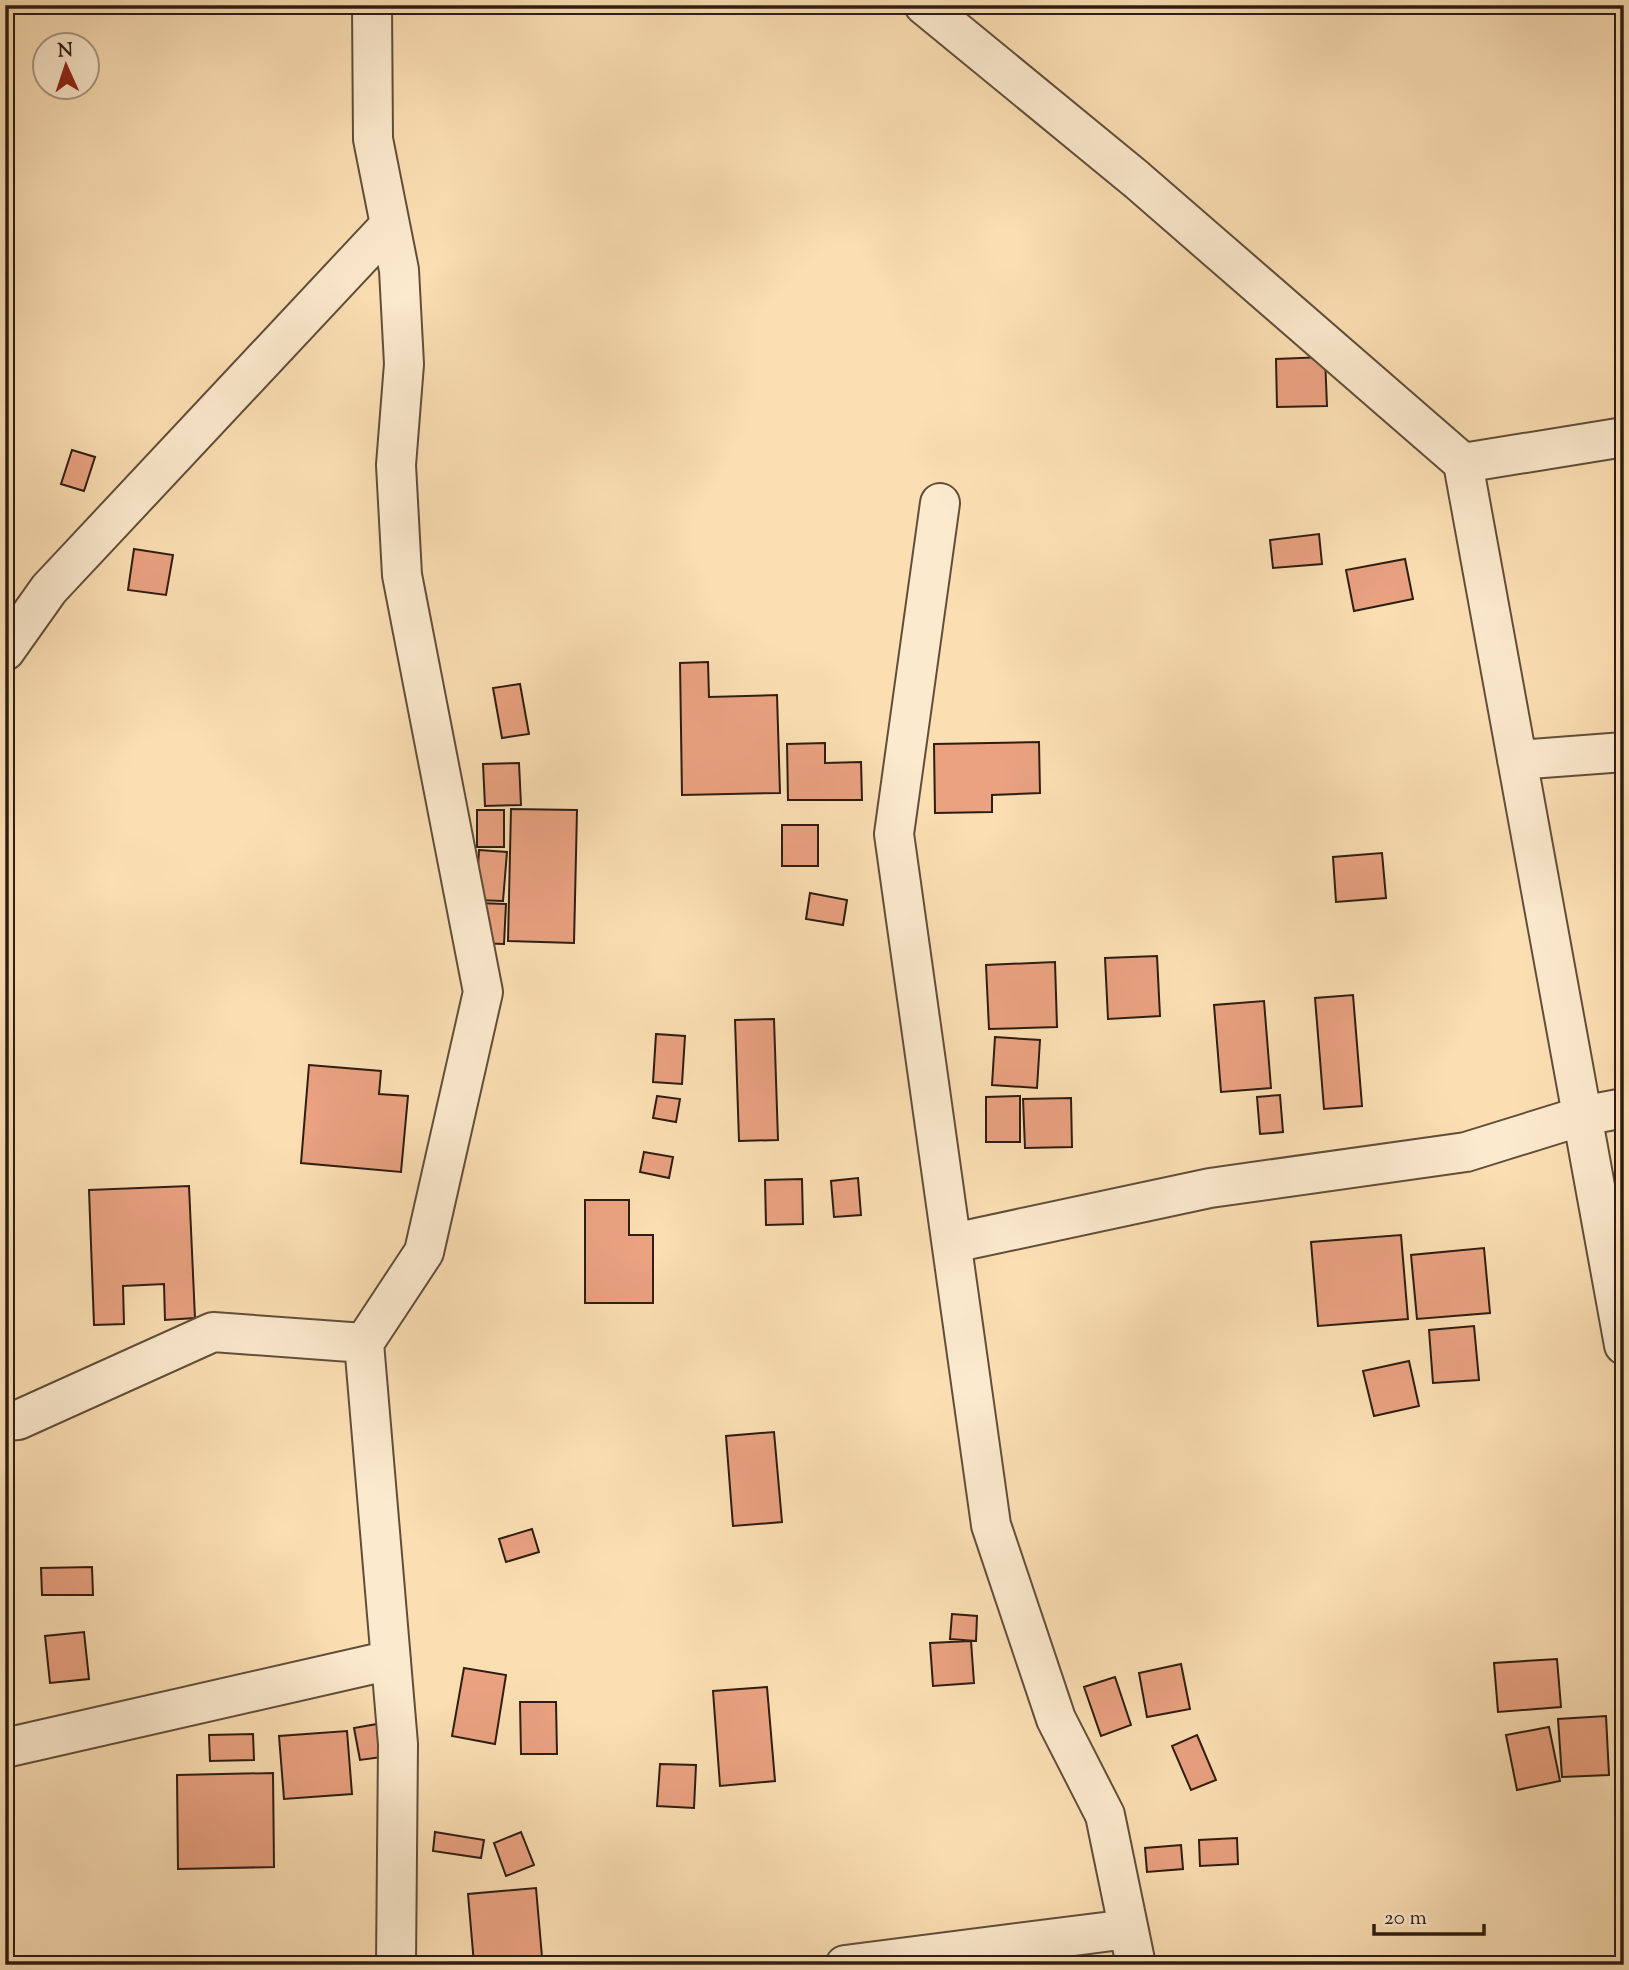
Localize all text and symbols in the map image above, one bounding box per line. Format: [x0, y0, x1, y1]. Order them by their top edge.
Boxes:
north arrow [32, 32, 102, 102]
text: N [57, 38, 74, 65]
scale bar [1374, 1893, 1484, 1937]
text: 20 m [1384, 1904, 1427, 1934]

